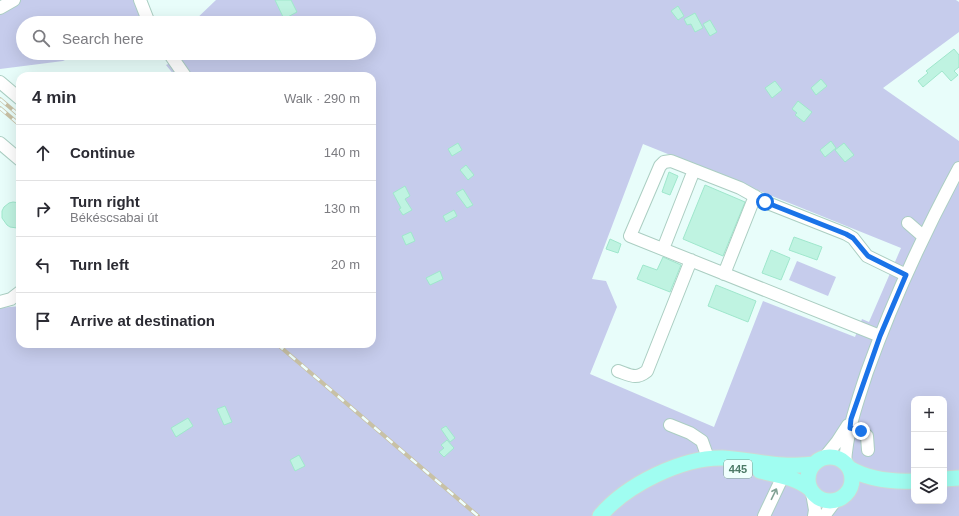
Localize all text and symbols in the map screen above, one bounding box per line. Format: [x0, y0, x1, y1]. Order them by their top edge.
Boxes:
search box [16, 16, 376, 60]
icon: search [30, 27, 52, 49]
text: Search here [62, 30, 144, 47]
text: 4 min [32, 88, 76, 107]
text: Walk · 290 m [284, 91, 360, 106]
icon: ahead [32, 142, 54, 164]
text: Continue [70, 144, 135, 161]
text: 140 m [324, 145, 360, 160]
text: Turn right [70, 193, 140, 210]
route start [756, 193, 774, 211]
icon: right [32, 198, 54, 220]
text: 130 m [324, 201, 360, 216]
text: Békéscsabai út [70, 210, 158, 225]
icon: left [32, 254, 54, 276]
text: Turn left [70, 256, 129, 273]
text: 20 m [331, 257, 360, 272]
icon: arrive [32, 310, 54, 332]
text: Arrive at destination [70, 312, 215, 329]
map controls [911, 396, 947, 504]
button: + [911, 396, 947, 432]
route end [852, 422, 870, 440]
button: − [911, 432, 947, 468]
road number: 445 [724, 460, 752, 478]
button: layers [911, 468, 947, 504]
one-way arrow [771, 489, 778, 501]

